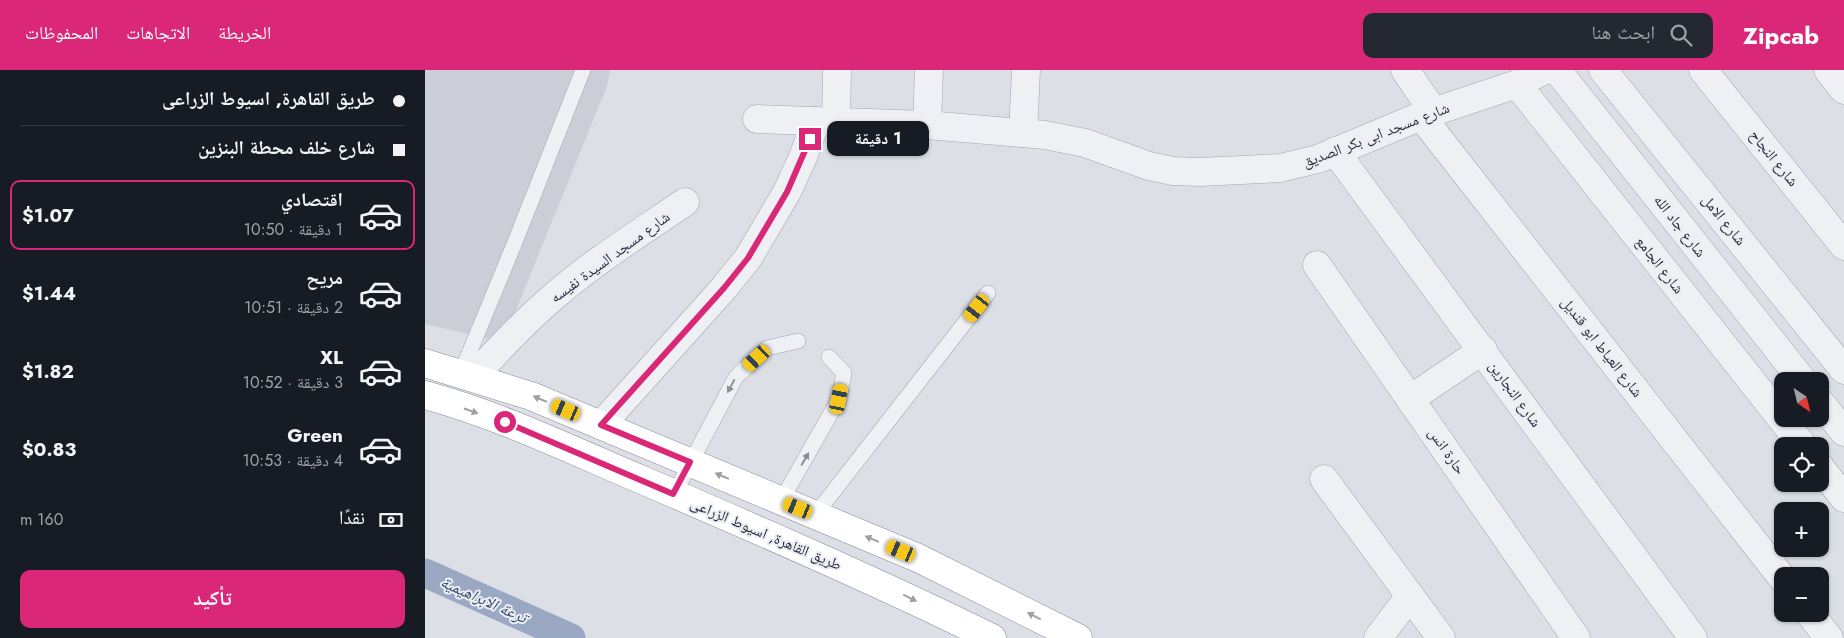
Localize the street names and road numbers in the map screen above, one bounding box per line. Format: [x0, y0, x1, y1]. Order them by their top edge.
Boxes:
street label: شارع مسجد ابى بكر الصديق [1299, 97, 1453, 173]
street label: شارع النجاح [1744, 125, 1804, 191]
street label: شارع جاد الله [1648, 190, 1712, 262]
street label: شارع الامل [1697, 190, 1752, 250]
street label: شارع مسجد السيدة نفيسه [546, 206, 675, 308]
street label: شارع الجامع [1631, 232, 1690, 298]
street label: شارع العياط ابو قنديل [1556, 292, 1648, 402]
street label: شارع النجارين [1483, 356, 1547, 432]
street label: حارة انس [1423, 423, 1471, 479]
street label: طريق القاهرة, اسيوط الزراعى [687, 492, 845, 576]

